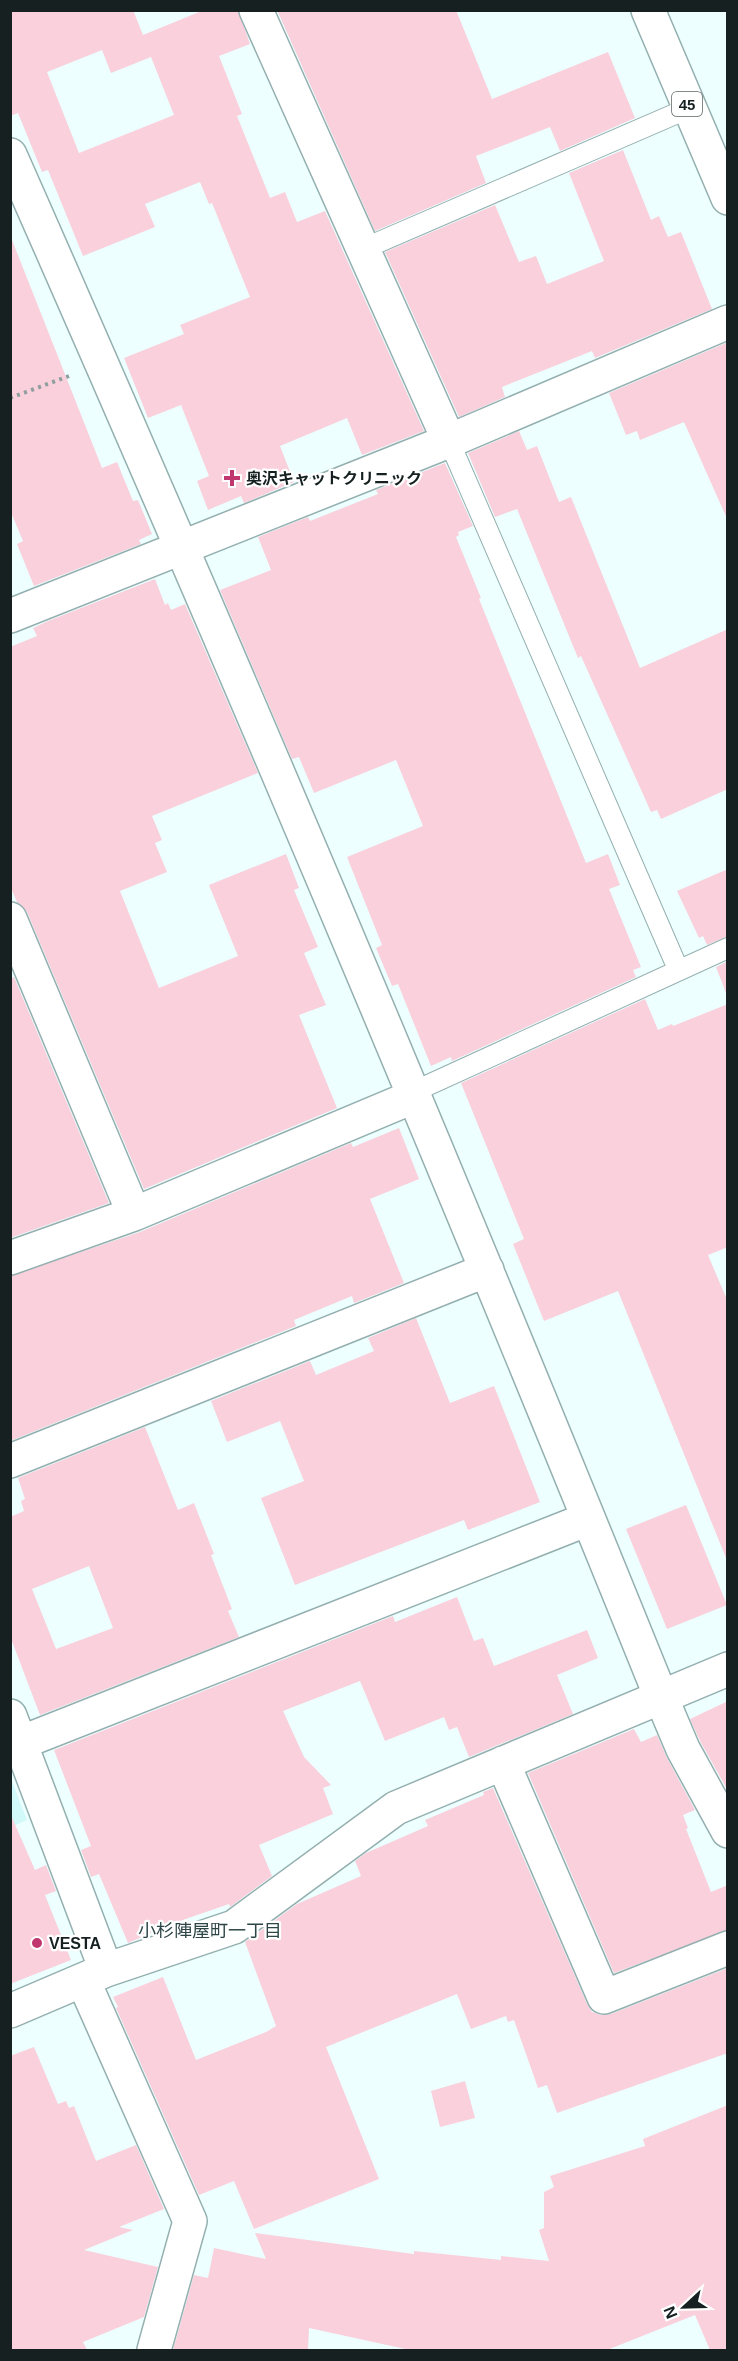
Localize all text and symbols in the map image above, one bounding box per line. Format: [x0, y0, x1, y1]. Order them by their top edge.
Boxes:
road number: 45 [672, 92, 702, 116]
marker: 奥沢キャットクリニック [223, 469, 241, 487]
place label: 奥沢キャットクリニック [246, 470, 422, 487]
district label: 小杉陣屋町一丁目 [138, 1921, 282, 1941]
place label: VESTA [49, 1935, 102, 1952]
marker: VESTA [30, 1936, 44, 1950]
north arrow [654, 2277, 714, 2337]
text: N [661, 2304, 681, 2321]

